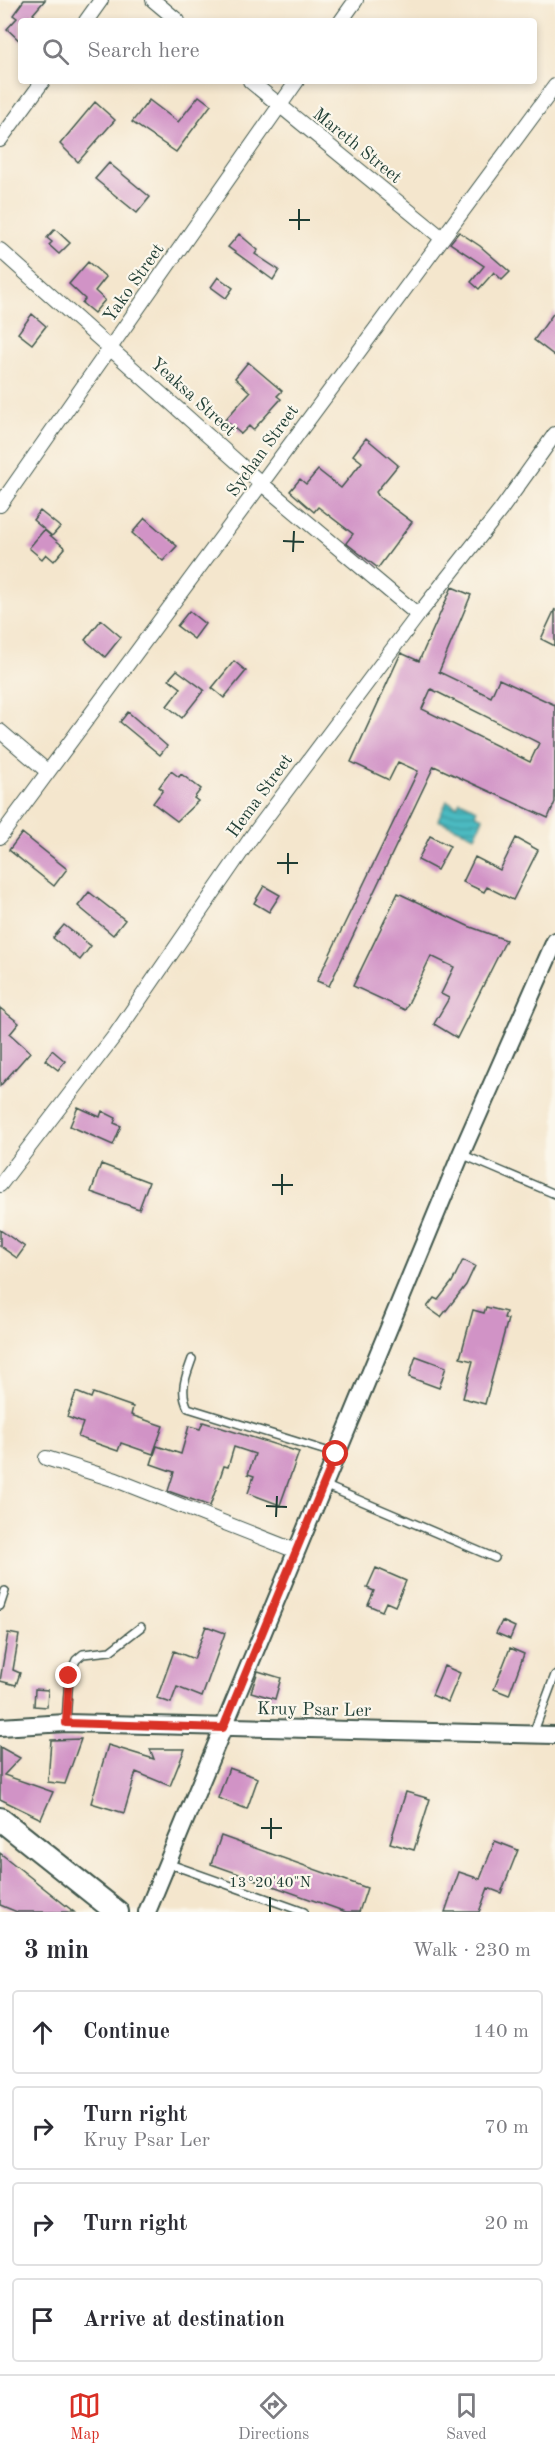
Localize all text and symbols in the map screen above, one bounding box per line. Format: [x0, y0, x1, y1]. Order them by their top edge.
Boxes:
search box [18, 18, 537, 84]
icon: search [39, 35, 72, 68]
text: Search here [87, 40, 200, 62]
street label: Mareth Street [309, 105, 405, 187]
street label: Yako Street [100, 240, 168, 326]
street label: Yeaksa Street [147, 354, 239, 440]
street label: Sychan Street [224, 402, 302, 500]
street label: Hema Street [224, 751, 296, 841]
route start [322, 1440, 348, 1466]
route end [55, 1662, 81, 1688]
street label: Kruy Psar Ler [257, 1700, 372, 1720]
text: 13°20'40"N [229, 1876, 311, 1891]
text: 3 min [24, 1938, 89, 1964]
text: Walk · 230 m [412, 1941, 531, 1961]
icon: ahead [26, 2016, 59, 2049]
text: Continue [83, 2021, 170, 2043]
text: 140 m [473, 2022, 529, 2042]
text: Turn right [83, 2104, 187, 2126]
icon: right [26, 2112, 59, 2145]
text: 70 m [484, 2118, 529, 2138]
text: Kruy Psar Ler [83, 2131, 210, 2151]
icon: right [26, 2208, 59, 2241]
text: Turn right [83, 2213, 187, 2235]
text: 20 m [484, 2214, 529, 2234]
icon: arrive [26, 2304, 59, 2337]
text: Arrive at destination [83, 2309, 285, 2331]
tab: Map [68, 2389, 101, 2445]
tab: Directions [238, 2389, 309, 2445]
tab: Saved [446, 2389, 487, 2445]

